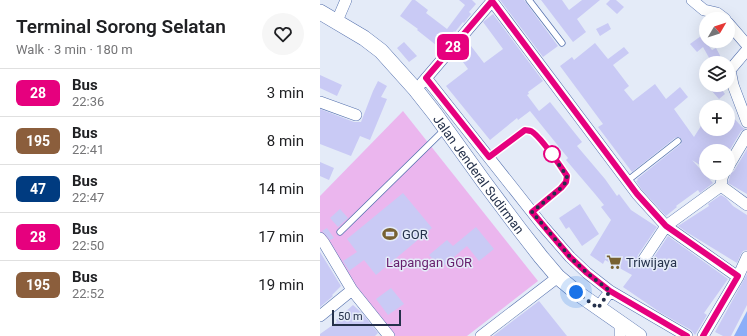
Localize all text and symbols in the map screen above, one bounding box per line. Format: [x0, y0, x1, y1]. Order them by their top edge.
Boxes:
north arrow [699, 12, 735, 48]
map controls [699, 12, 735, 180]
button: heart [262, 13, 304, 55]
text: Terminal Sorong Selatan [16, 15, 226, 38]
line badge: 28 [435, 34, 471, 60]
text: 28 [445, 39, 461, 55]
text: Walk · 3 min · 180 m [16, 42, 133, 57]
button: layers [699, 56, 735, 92]
text: Bus [72, 76, 98, 94]
text: 3 min [267, 84, 304, 102]
text: 28 [30, 85, 46, 101]
text: 22:36 [72, 94, 104, 109]
button: + [699, 100, 735, 136]
street label: Jalan Jenderal Sudirman [430, 112, 527, 237]
text: Bus [72, 124, 98, 142]
text: 8 min [267, 132, 304, 150]
text: 195 [26, 133, 50, 149]
text: 22:41 [72, 142, 104, 157]
button: − [699, 144, 735, 180]
unlabelled marker [543, 145, 561, 163]
text: Bus [72, 172, 98, 190]
text: 14 min [258, 180, 304, 198]
text: 47 [30, 181, 46, 197]
text: 22:47 [72, 190, 104, 205]
text: Bus [72, 220, 98, 238]
sports icon: GOR [381, 225, 399, 243]
place label: GOR [402, 227, 428, 242]
text: 17 min [258, 228, 304, 246]
text: 28 [30, 229, 46, 245]
text: 22:50 [72, 238, 104, 253]
supermarket icon: Triwijaya [605, 253, 623, 271]
park label: Lapangan GOR [386, 255, 472, 270]
place label: Triwijaya [626, 255, 677, 270]
text: Bus [72, 268, 98, 286]
text: 19 min [258, 276, 304, 294]
text: 195 [26, 277, 50, 293]
your location [566, 282, 586, 302]
text: 22:52 [72, 286, 104, 301]
scale bar [332, 308, 401, 327]
text: 50 m [338, 310, 363, 323]

